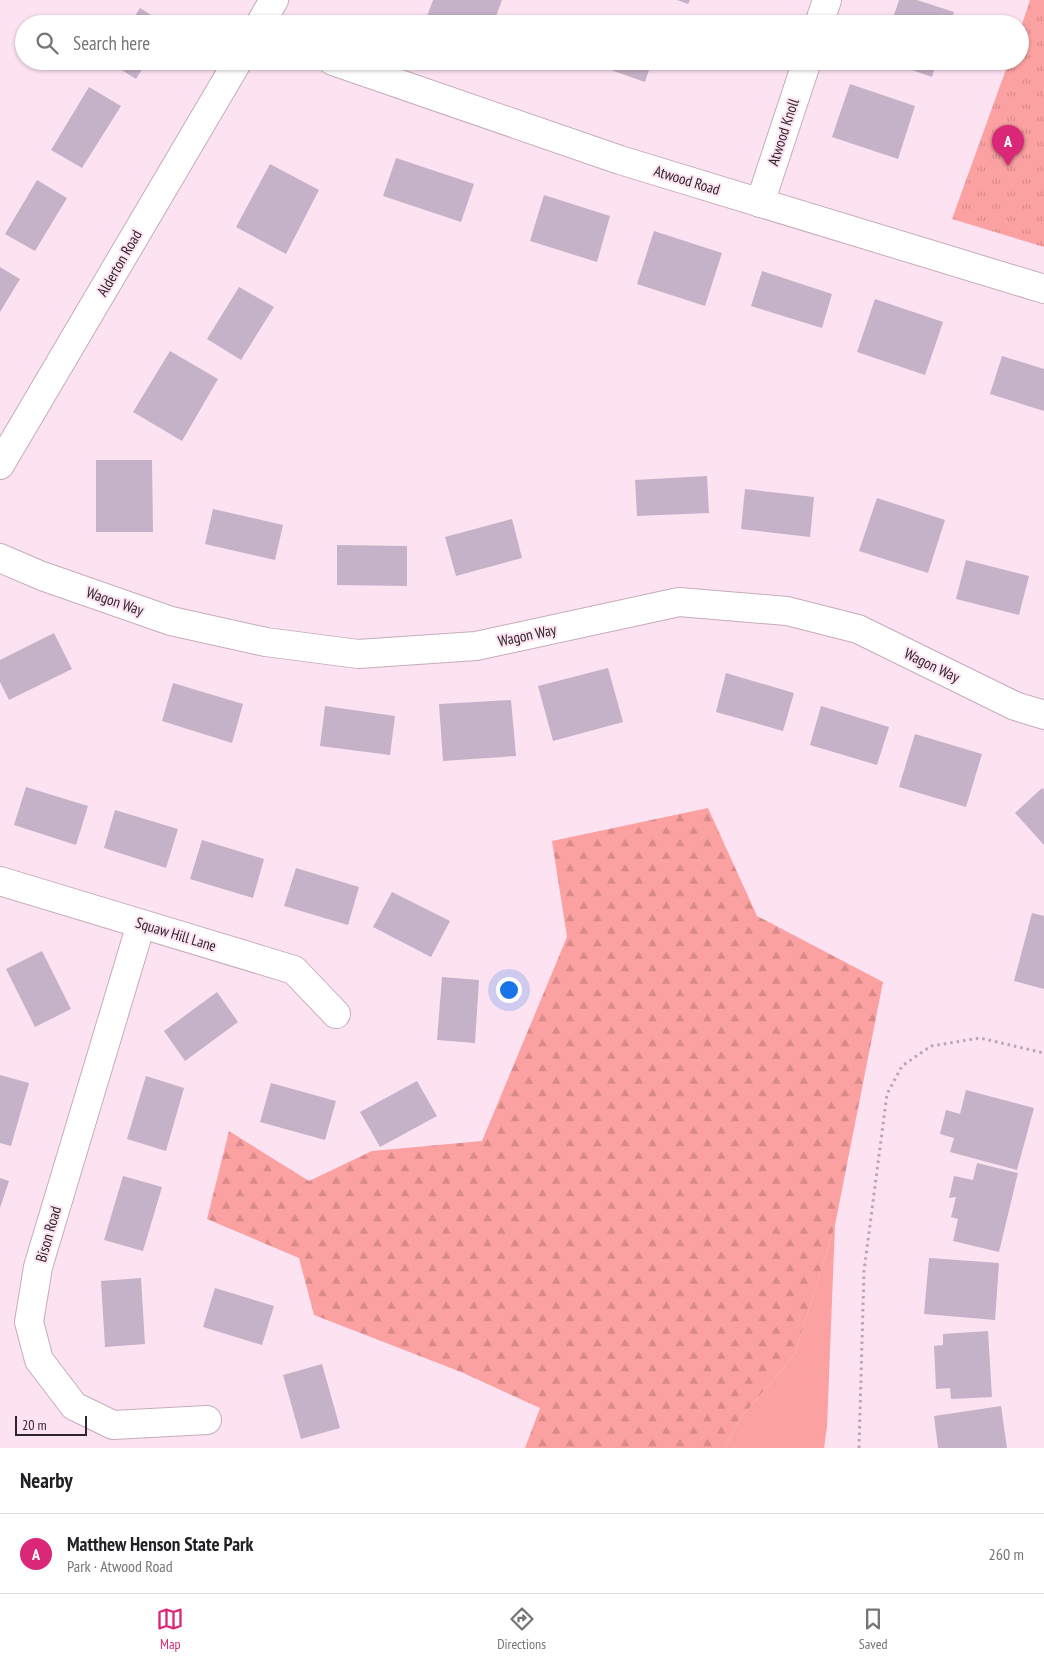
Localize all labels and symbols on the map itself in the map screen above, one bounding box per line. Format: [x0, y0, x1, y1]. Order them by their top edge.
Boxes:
street label: Atwood Knoll [763, 96, 803, 168]
pin: A [992, 125, 1024, 166]
street label: Atwood Road [652, 161, 722, 199]
street label: Alderton Road [92, 226, 146, 300]
street label: Wagon Way [84, 582, 146, 620]
street label: Wagon Way [496, 619, 558, 650]
street label: Wagon Way [901, 643, 963, 687]
street label: Squaw Hill Lane [133, 913, 219, 955]
your location [496, 977, 522, 1003]
street label: Bison Road [31, 1204, 65, 1264]
scale bar [15, 1413, 88, 1436]

